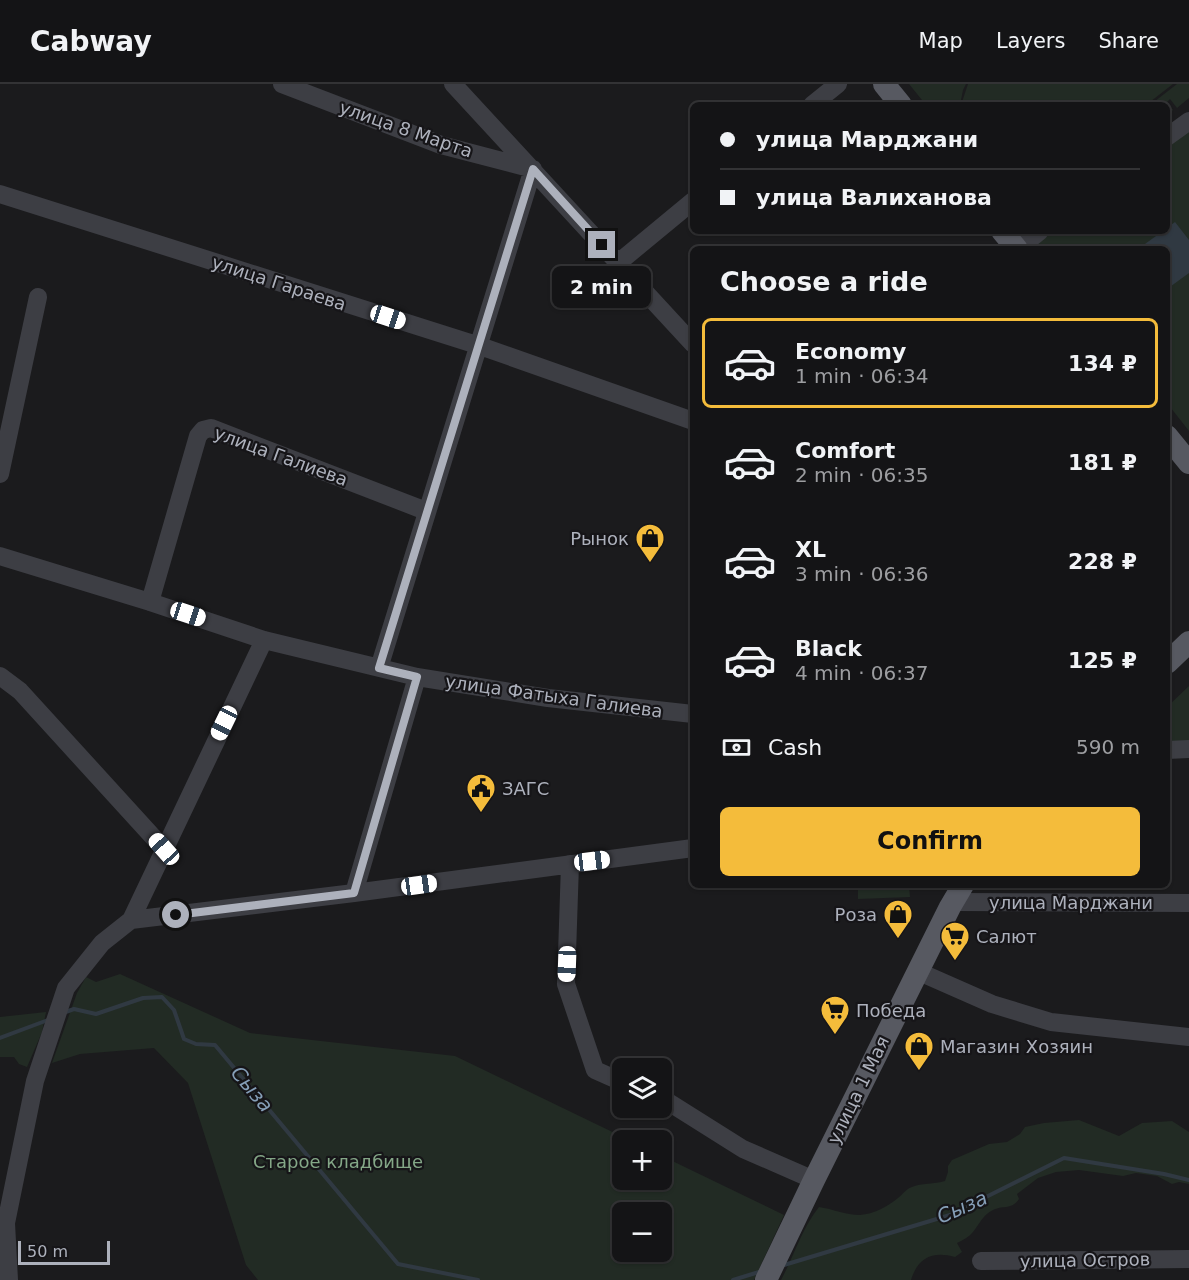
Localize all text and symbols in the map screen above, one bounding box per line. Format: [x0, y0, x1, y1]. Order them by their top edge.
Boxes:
text: Cabway [30, 25, 152, 58]
text: Map [919, 29, 963, 53]
text: Layers [996, 29, 1065, 53]
text: Share [1098, 29, 1159, 53]
street label: улица 8 Марта [337, 96, 475, 162]
text: улица Марджани [756, 127, 978, 152]
text: улица Валиханова [756, 185, 992, 210]
route end [588, 231, 615, 258]
street label: улица Гараева [209, 251, 349, 315]
callout: 2 min [552, 266, 652, 308]
text: Choose a ride [720, 266, 928, 297]
text: 2 min [570, 275, 633, 299]
car [368, 303, 408, 331]
icon: car [723, 336, 777, 390]
text: Economy [795, 339, 906, 364]
text: 134 ₽ [1068, 351, 1137, 376]
text: 1 min · 06:34 [795, 364, 929, 388]
street label: улица Галиева [211, 422, 351, 490]
icon: car [723, 435, 777, 489]
text: Comfort [795, 438, 895, 463]
text: 181 ₽ [1068, 450, 1137, 475]
text: 2 min · 06:35 [795, 463, 929, 487]
shop icon: Рынок [634, 522, 666, 564]
place label: Рынок [570, 528, 629, 549]
icon: car [723, 534, 777, 588]
text: XL [795, 537, 826, 562]
text: 228 ₽ [1068, 549, 1137, 574]
text: 3 min · 06:36 [795, 562, 929, 586]
car [168, 600, 208, 628]
icon: car [723, 633, 777, 687]
text: Black [795, 636, 862, 661]
text: 125 ₽ [1068, 648, 1137, 673]
text: 4 min · 06:37 [795, 661, 929, 685]
street label: улица Фатыха Галиева [444, 670, 664, 722]
car [208, 703, 240, 743]
icon: cash [720, 731, 753, 764]
text: Cash [768, 735, 822, 760]
text: 590 m [1076, 735, 1140, 759]
public building icon: ЗАГС [465, 772, 497, 814]
place label: ЗАГС [502, 778, 549, 799]
button: Confirm [720, 807, 1140, 876]
car [145, 830, 183, 868]
car [573, 850, 611, 872]
car [400, 874, 438, 896]
street label: улица Марджани [989, 892, 1153, 913]
shop icon: Роза [882, 898, 914, 940]
route start [162, 901, 189, 928]
place label: Роза [835, 904, 877, 925]
supermarket icon: Салют [939, 920, 971, 962]
place label: Салют [976, 926, 1037, 947]
car [557, 946, 577, 982]
supermarket icon: Победа [819, 994, 851, 1036]
place label: Победа [856, 1000, 926, 1021]
shop icon: Магазин Хозяин [903, 1030, 935, 1072]
street label: улица 1 Мая [823, 1033, 893, 1147]
place label: Магазин Хозяин [940, 1036, 1093, 1057]
map controls [612, 1058, 672, 1262]
button: layers [612, 1058, 672, 1118]
water label: Сыза [226, 1061, 278, 1117]
button: + [612, 1130, 672, 1190]
park label: Старое кладбище [253, 1151, 423, 1172]
water label: Сыза [933, 1185, 991, 1229]
button: − [612, 1202, 672, 1262]
scale bar [18, 1238, 110, 1266]
text: 50 m [27, 1242, 68, 1261]
street label: улица Остров [1020, 1248, 1150, 1272]

